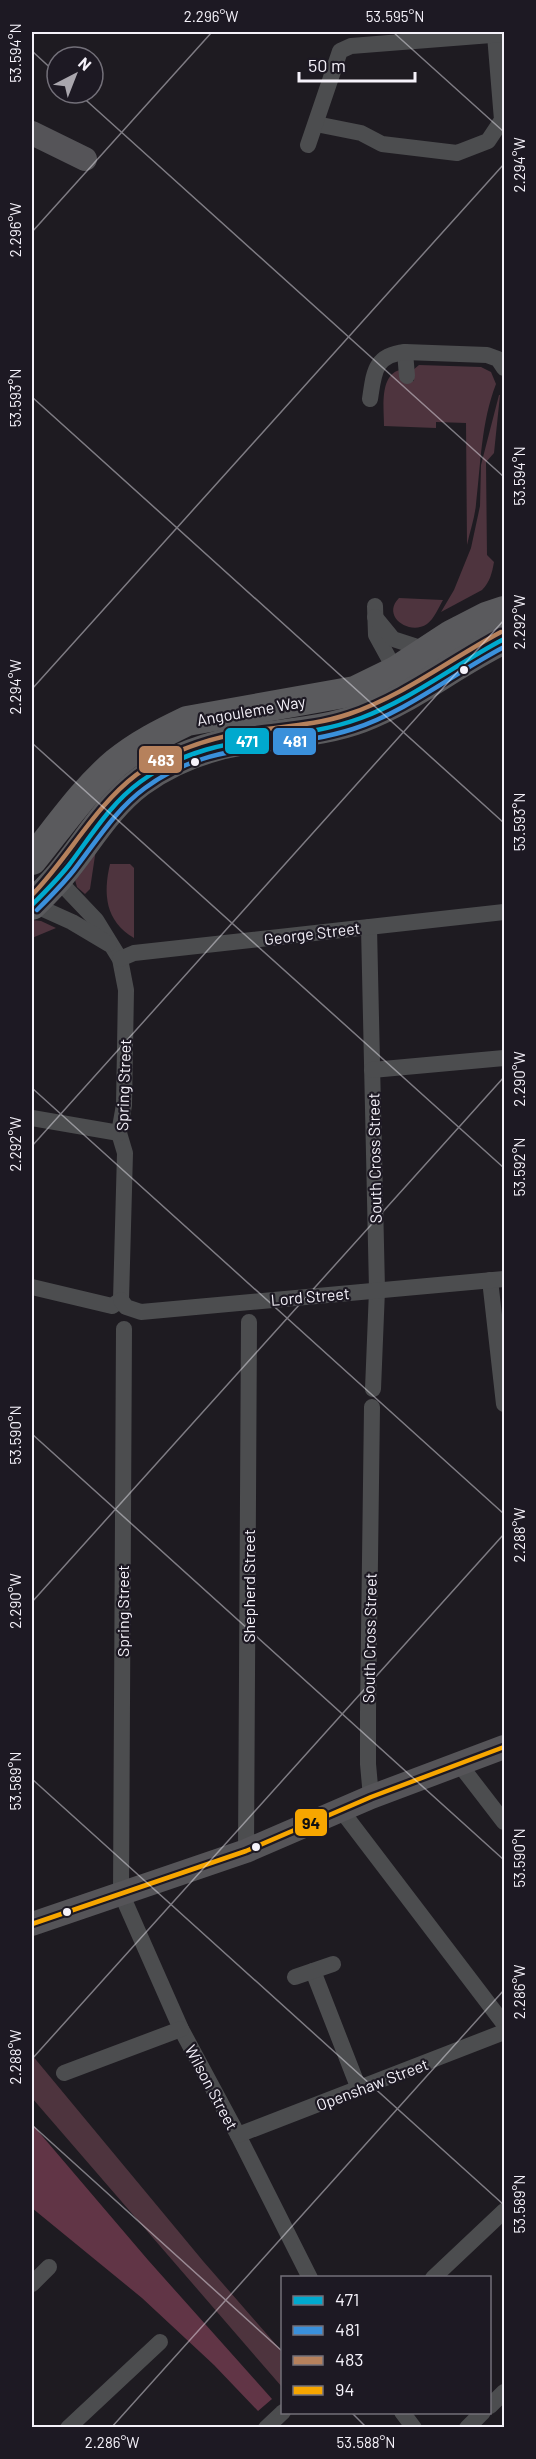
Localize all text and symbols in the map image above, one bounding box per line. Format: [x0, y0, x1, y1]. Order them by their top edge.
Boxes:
text: 2.296°W [184, 7, 238, 25]
text: 53.595°N [366, 7, 424, 25]
text: 53.594°N [6, 23, 24, 83]
north arrow [45, 45, 105, 105]
scale bar [299, 45, 414, 83]
text: N [75, 53, 96, 74]
text: 50 m [308, 54, 346, 76]
text: 2.294°W [510, 137, 528, 193]
text: 2.296°W [6, 203, 24, 257]
text: 53.593°N [6, 369, 24, 427]
text: 53.594°N [510, 446, 528, 506]
text: 2.292°W [510, 595, 528, 650]
text: 2.294°W [6, 659, 24, 715]
unlabelled marker [458, 664, 470, 676]
street label: Angouleme Way [195, 691, 307, 729]
line badge: 471 [224, 727, 270, 755]
line badge: 481 [272, 727, 317, 756]
text: 471 [236, 731, 258, 750]
text: 481 [283, 731, 307, 750]
line badge: 483 [138, 745, 183, 774]
text: 483 [148, 750, 174, 769]
unlabelled marker [189, 756, 201, 768]
text: 53.593°N [510, 793, 528, 851]
street label: George Street [263, 918, 361, 948]
street label: Spring Street [112, 1039, 134, 1131]
text: 2.290°W [510, 1051, 528, 1107]
street label: South Cross Street [363, 1093, 385, 1223]
text: 2.292°W [6, 1117, 24, 1172]
text: 53.592°N [510, 1137, 528, 1197]
street label: Lord Street [270, 1283, 350, 1309]
text: 53.590°N [6, 1405, 24, 1465]
text: 2.288°W [510, 1508, 528, 1562]
street label: Shepherd Street [239, 1529, 258, 1643]
street label: Spring Street [113, 1565, 132, 1657]
text: 2.290°W [6, 1573, 24, 1629]
street label: South Cross Street [358, 1573, 380, 1703]
text: 53.589°N [6, 1752, 24, 1810]
line badge: 94 [294, 1808, 328, 1837]
text: 94 [302, 1813, 320, 1832]
text: 53.590°N [510, 1828, 528, 1888]
unlabelled marker [250, 1841, 262, 1853]
unlabelled marker [61, 1906, 73, 1918]
text: 2.286°W [510, 1965, 528, 2019]
text: 2.288°W [6, 2030, 24, 2084]
street label: Wilson Street [182, 2041, 242, 2133]
street label: Openshaw Street [313, 2054, 431, 2114]
text: 53.589°N [510, 2175, 528, 2233]
legend [281, 2276, 491, 2414]
text: 471 [335, 2288, 359, 2310]
text: 481 [335, 2318, 360, 2340]
text: 483 [335, 2348, 364, 2370]
text: 94 [335, 2378, 354, 2400]
text: 2.286°W [85, 2433, 139, 2451]
text: 53.588°N [337, 2433, 395, 2451]

